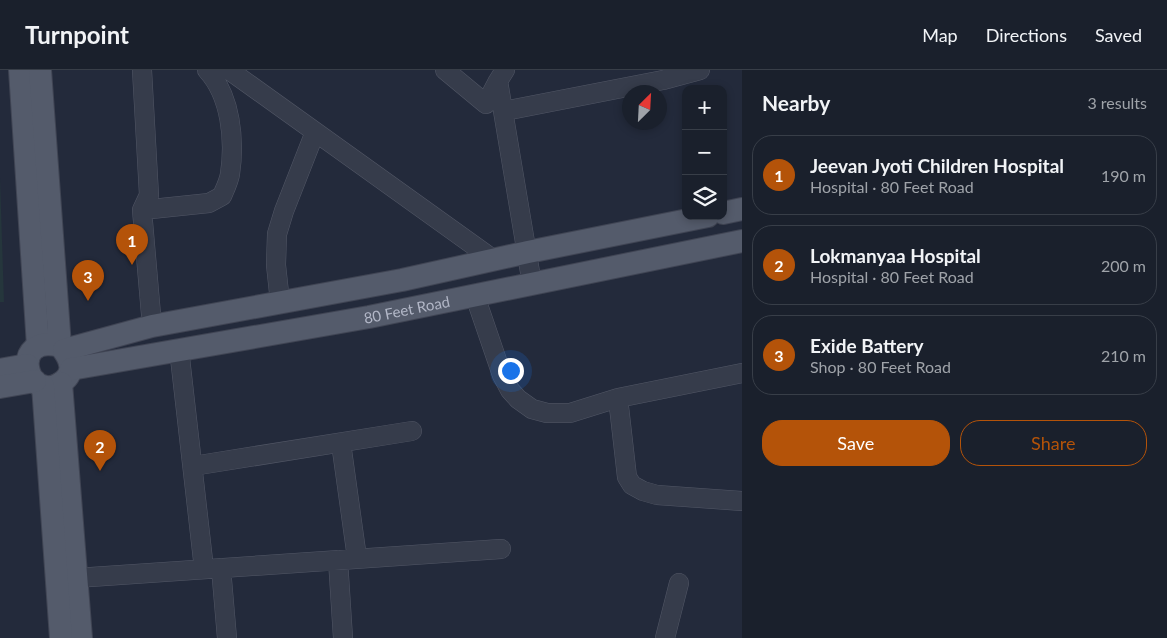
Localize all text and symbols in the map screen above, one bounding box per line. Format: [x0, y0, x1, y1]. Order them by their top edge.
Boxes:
text: Turnpoint [25, 20, 129, 49]
text: Map [922, 24, 958, 46]
text: Directions [986, 24, 1067, 46]
text: Saved [1095, 24, 1142, 46]
north arrow [622, 85, 667, 130]
map controls [682, 85, 727, 220]
button: + [682, 85, 727, 130]
text: Nearby [762, 90, 830, 115]
text: 3 results [1087, 93, 1147, 112]
button: − [682, 130, 727, 175]
text: Jeevan Jyoti Children Hospital [810, 154, 1064, 177]
text: 1 [774, 166, 784, 185]
text: 190 m [1101, 166, 1146, 185]
button: layers [682, 175, 727, 220]
text: Hospital · 80 Feet Road [810, 177, 974, 196]
pin: 1 [116, 224, 148, 265]
text: Lokmanyaa Hospital [810, 244, 981, 267]
text: 2 [774, 256, 784, 275]
text: 200 m [1101, 256, 1146, 275]
pin: 3 [72, 260, 104, 301]
text: Hospital · 80 Feet Road [810, 267, 974, 286]
street label: 80 Feet Road [362, 292, 451, 327]
text: Exide Battery [810, 334, 924, 357]
text: 3 [774, 346, 784, 365]
text: 210 m [1101, 346, 1146, 365]
text: Shop · 80 Feet Road [810, 357, 951, 376]
your location [498, 358, 524, 384]
button: Save [762, 420, 950, 466]
button: Share [960, 420, 1147, 466]
pin: 2 [84, 430, 116, 471]

